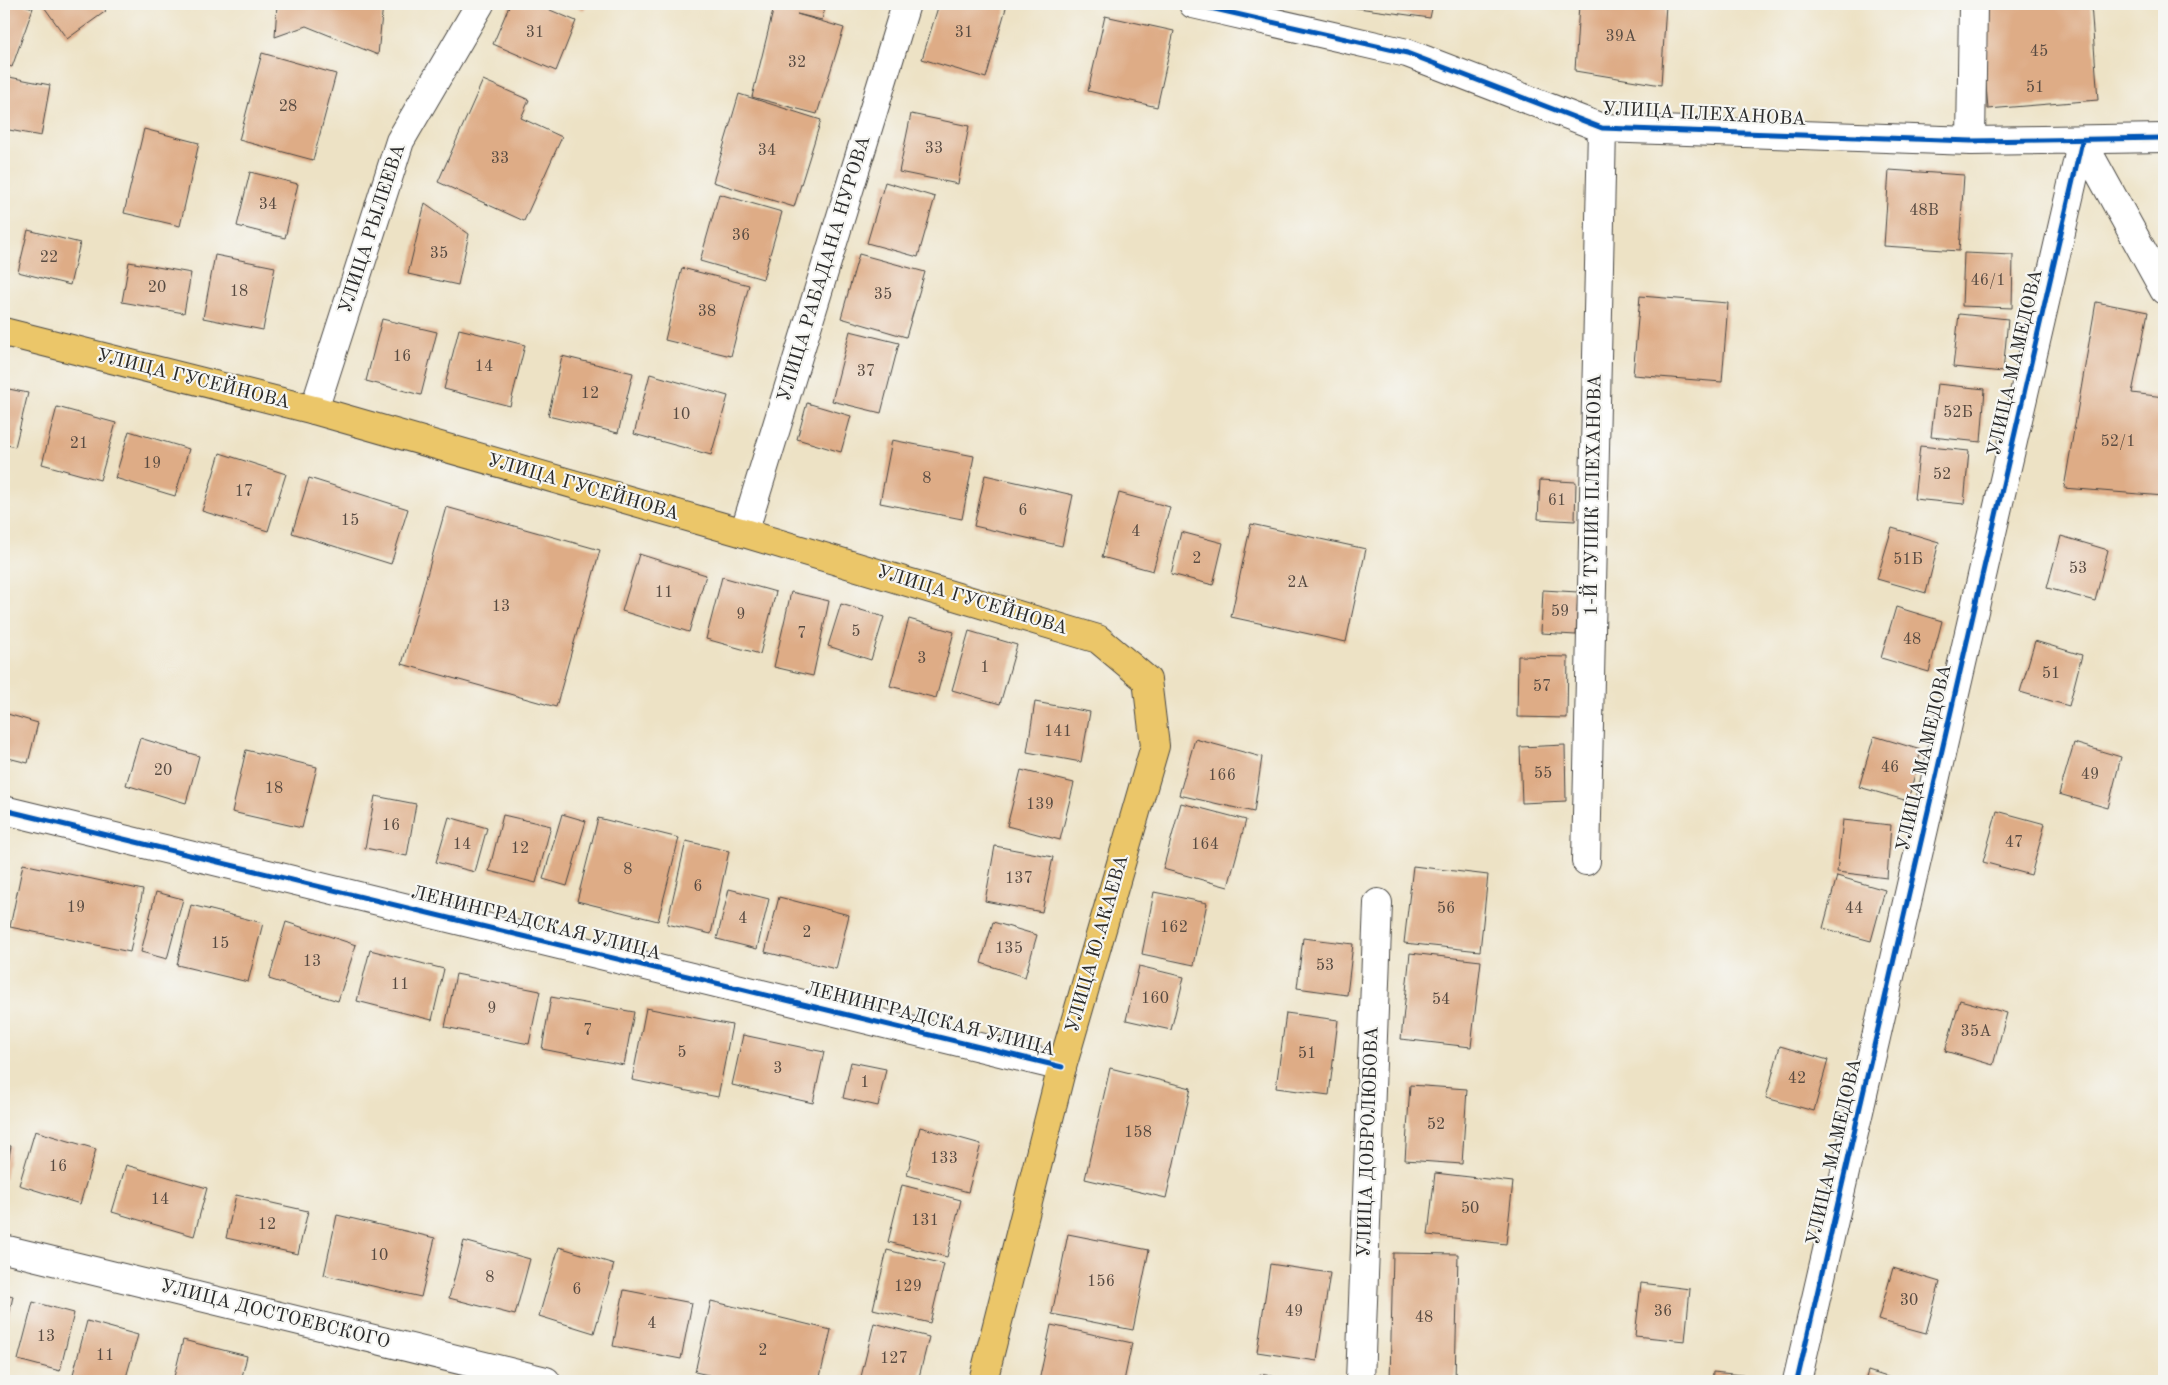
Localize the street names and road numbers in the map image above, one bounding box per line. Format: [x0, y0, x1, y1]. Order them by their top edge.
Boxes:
street label: УЛИЦА ПЛЕХАНОВА [1602, 100, 1807, 130]
street label: УЛИЦА РАБАДАНА НУРОВА [775, 133, 875, 404]
street label: УЛИЦА РЫЛЕЕВА [337, 141, 410, 316]
street label: УЛИЦА МАМЕДОВА [1985, 267, 2047, 458]
street label: УЛИЦА ГУСЕЙНОВА [94, 343, 293, 413]
street label: 1-Й ТУПИК ПЛЕХАНОВА [1578, 373, 1606, 616]
street label: УЛИЦА ГУСЕЙНОВА [485, 448, 683, 525]
street label: УЛИЦА ГУСЕЙНОВА [874, 559, 1071, 639]
street label: УЛИЦА МАМЕДОВА [1894, 662, 1956, 853]
street label: УЛИЦА Ю.АКАЕВА [1063, 852, 1133, 1035]
street label: ЛЕНИНГРАДСКАЯ УЛИЦА [409, 884, 664, 964]
street label: ЛЕНИНГРАДСКАЯ УЛИЦА [803, 980, 1058, 1060]
street label: УЛИЦА ДОБРОЛЮБОВА [1355, 1026, 1383, 1258]
street label: УЛИЦА МАМЕДОВА [1804, 1056, 1866, 1247]
street label: УЛИЦА ДОСТОЕВСКОГО [158, 1277, 392, 1353]

